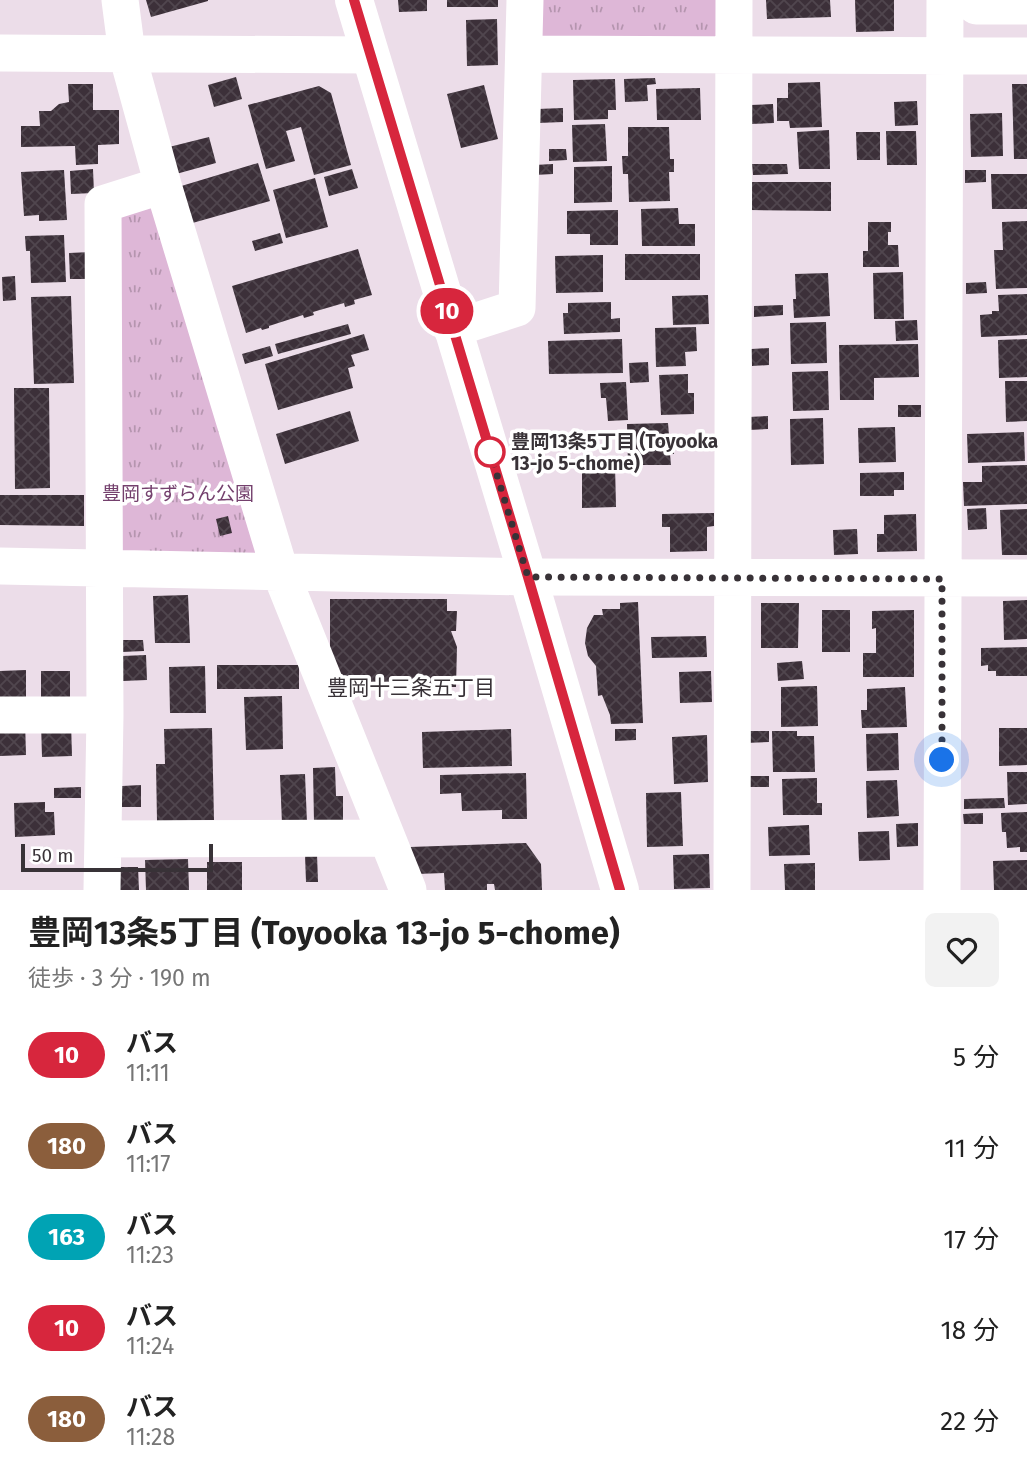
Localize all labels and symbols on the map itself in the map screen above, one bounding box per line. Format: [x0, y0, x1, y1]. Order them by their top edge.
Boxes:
line badge: 10 [416, 288, 478, 334]
place label: 豊岡13条5丁目 (Toyooka 13-jo 5-chome) [511, 430, 718, 475]
marker: 豊岡13条5丁目 (Toyooka 13-jo 5-chome) [475, 437, 505, 467]
park label: 豊岡すずらん公園 [102, 482, 254, 505]
district label: 豊岡十三条五丁目 [327, 675, 495, 701]
your location [924, 742, 959, 777]
scale bar [21, 841, 214, 873]

